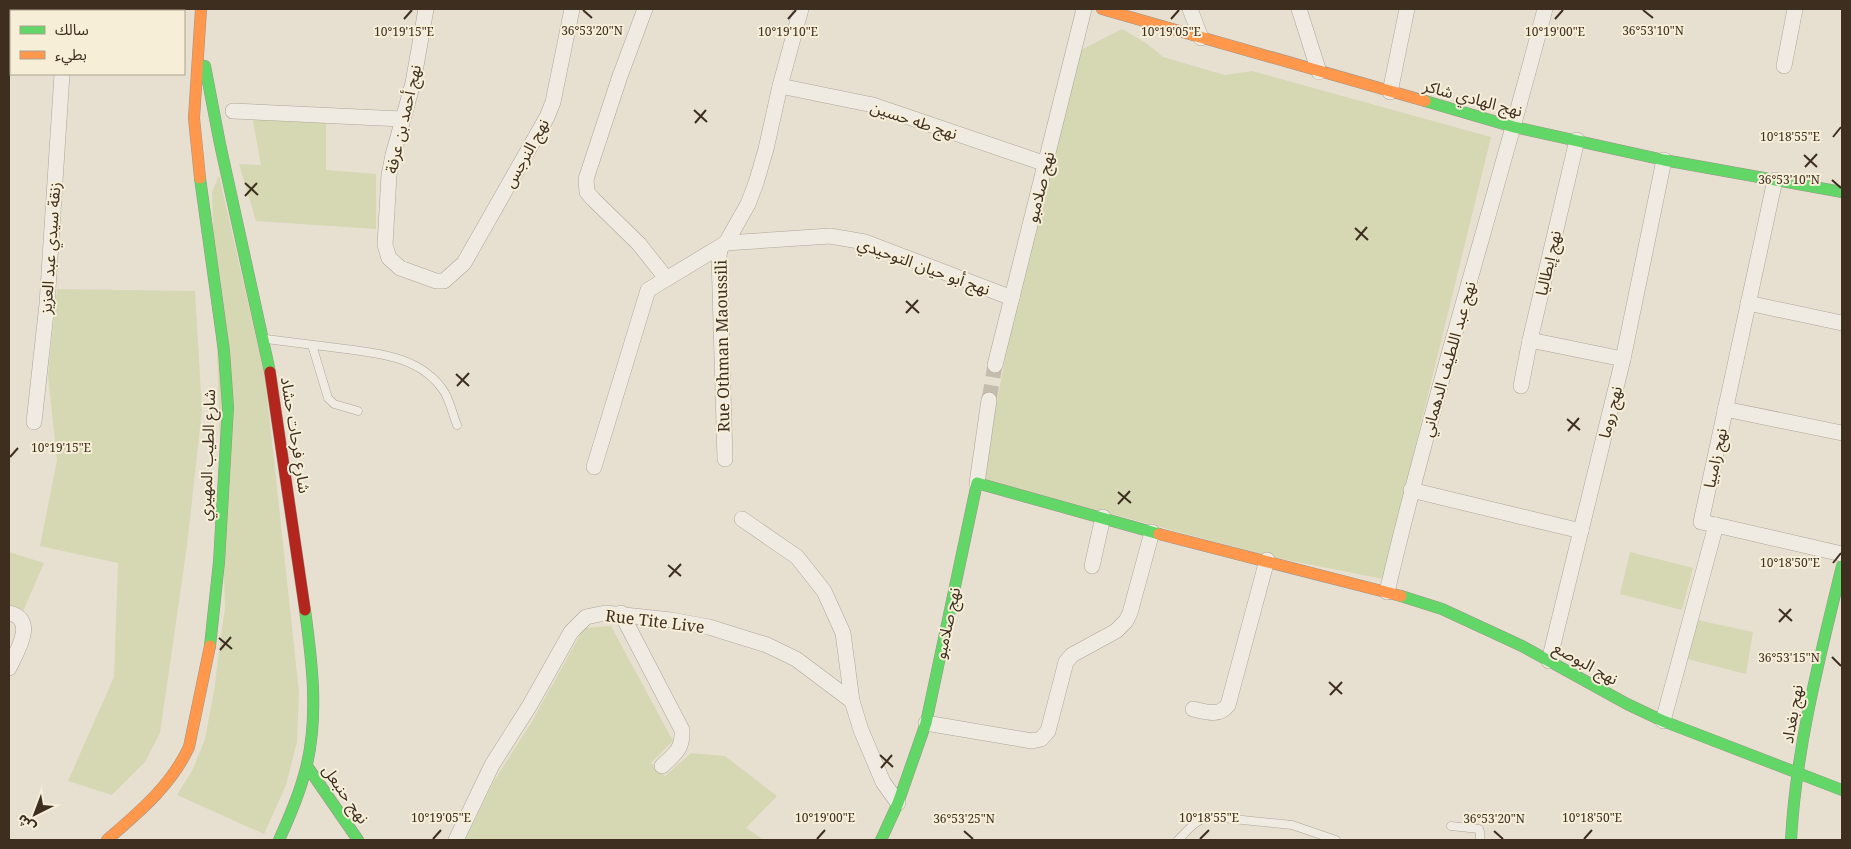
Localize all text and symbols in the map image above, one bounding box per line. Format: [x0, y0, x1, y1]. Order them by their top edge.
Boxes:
legend [10, 10, 185, 75]
text: سالك [55, 19, 89, 39]
text: 36°53'20"N [561, 22, 623, 39]
text: 36°53'10"N [1622, 22, 1684, 39]
text: 10°19'15"E [374, 23, 434, 40]
text: 10°19'10"E [758, 23, 818, 40]
text: 10°19'05"E [1141, 23, 1201, 40]
text: 10°19'00"E [1525, 23, 1585, 40]
text: بطيء [55, 44, 87, 66]
street label: نهج أحمد بن عرفة [380, 62, 428, 176]
street label: نهج الهادي شاكر [1420, 74, 1525, 124]
street label: نهج طه حسين [867, 96, 960, 146]
street label: نهج النرجس [498, 114, 556, 192]
text: 10°18'55"E [1760, 128, 1820, 145]
street label: نهج صلامبو [1021, 149, 1061, 225]
text: 36°53'10"N [1758, 171, 1820, 188]
street label: زنقة سيدي عبد العزيز [34, 181, 67, 316]
street label: نهج إيطاليا [1530, 228, 1568, 298]
street label: نهج أبو حيان التوحيدي [854, 232, 993, 302]
street label: Rue Othman Maoussili [709, 259, 735, 433]
street label: نهج عبد اللطيف الدهماني [1415, 279, 1483, 440]
street label: شارع فرحات حشاد [274, 375, 316, 495]
street label: نهج روما [1593, 384, 1629, 441]
street label: شارع الطيب المهيري [194, 389, 222, 521]
street label: نهج زامبيا [1698, 426, 1734, 490]
text: 10°19'15"E [31, 439, 91, 456]
text: 10°18'50"E [1760, 554, 1820, 571]
street label: نهج صلامبو [929, 585, 967, 661]
street label: Rue Tite Live [604, 604, 706, 638]
street label: نهج البوصع [1549, 636, 1622, 692]
text: 36°53'15"N [1758, 649, 1820, 666]
street label: نهج بغداد [1776, 683, 1810, 746]
street label: نهج حنبعل [316, 760, 374, 829]
north arrow [10, 789, 60, 839]
text: 10°19'05"E [411, 809, 471, 826]
text: 10°19'00"E [795, 809, 855, 826]
text: 10°18'55"E [1179, 809, 1239, 826]
text: 10°18'50"E [1562, 809, 1622, 826]
text: 36°53'25"N [933, 810, 995, 827]
text: 36°53'20"N [1463, 810, 1525, 827]
text: ش [12, 811, 39, 838]

